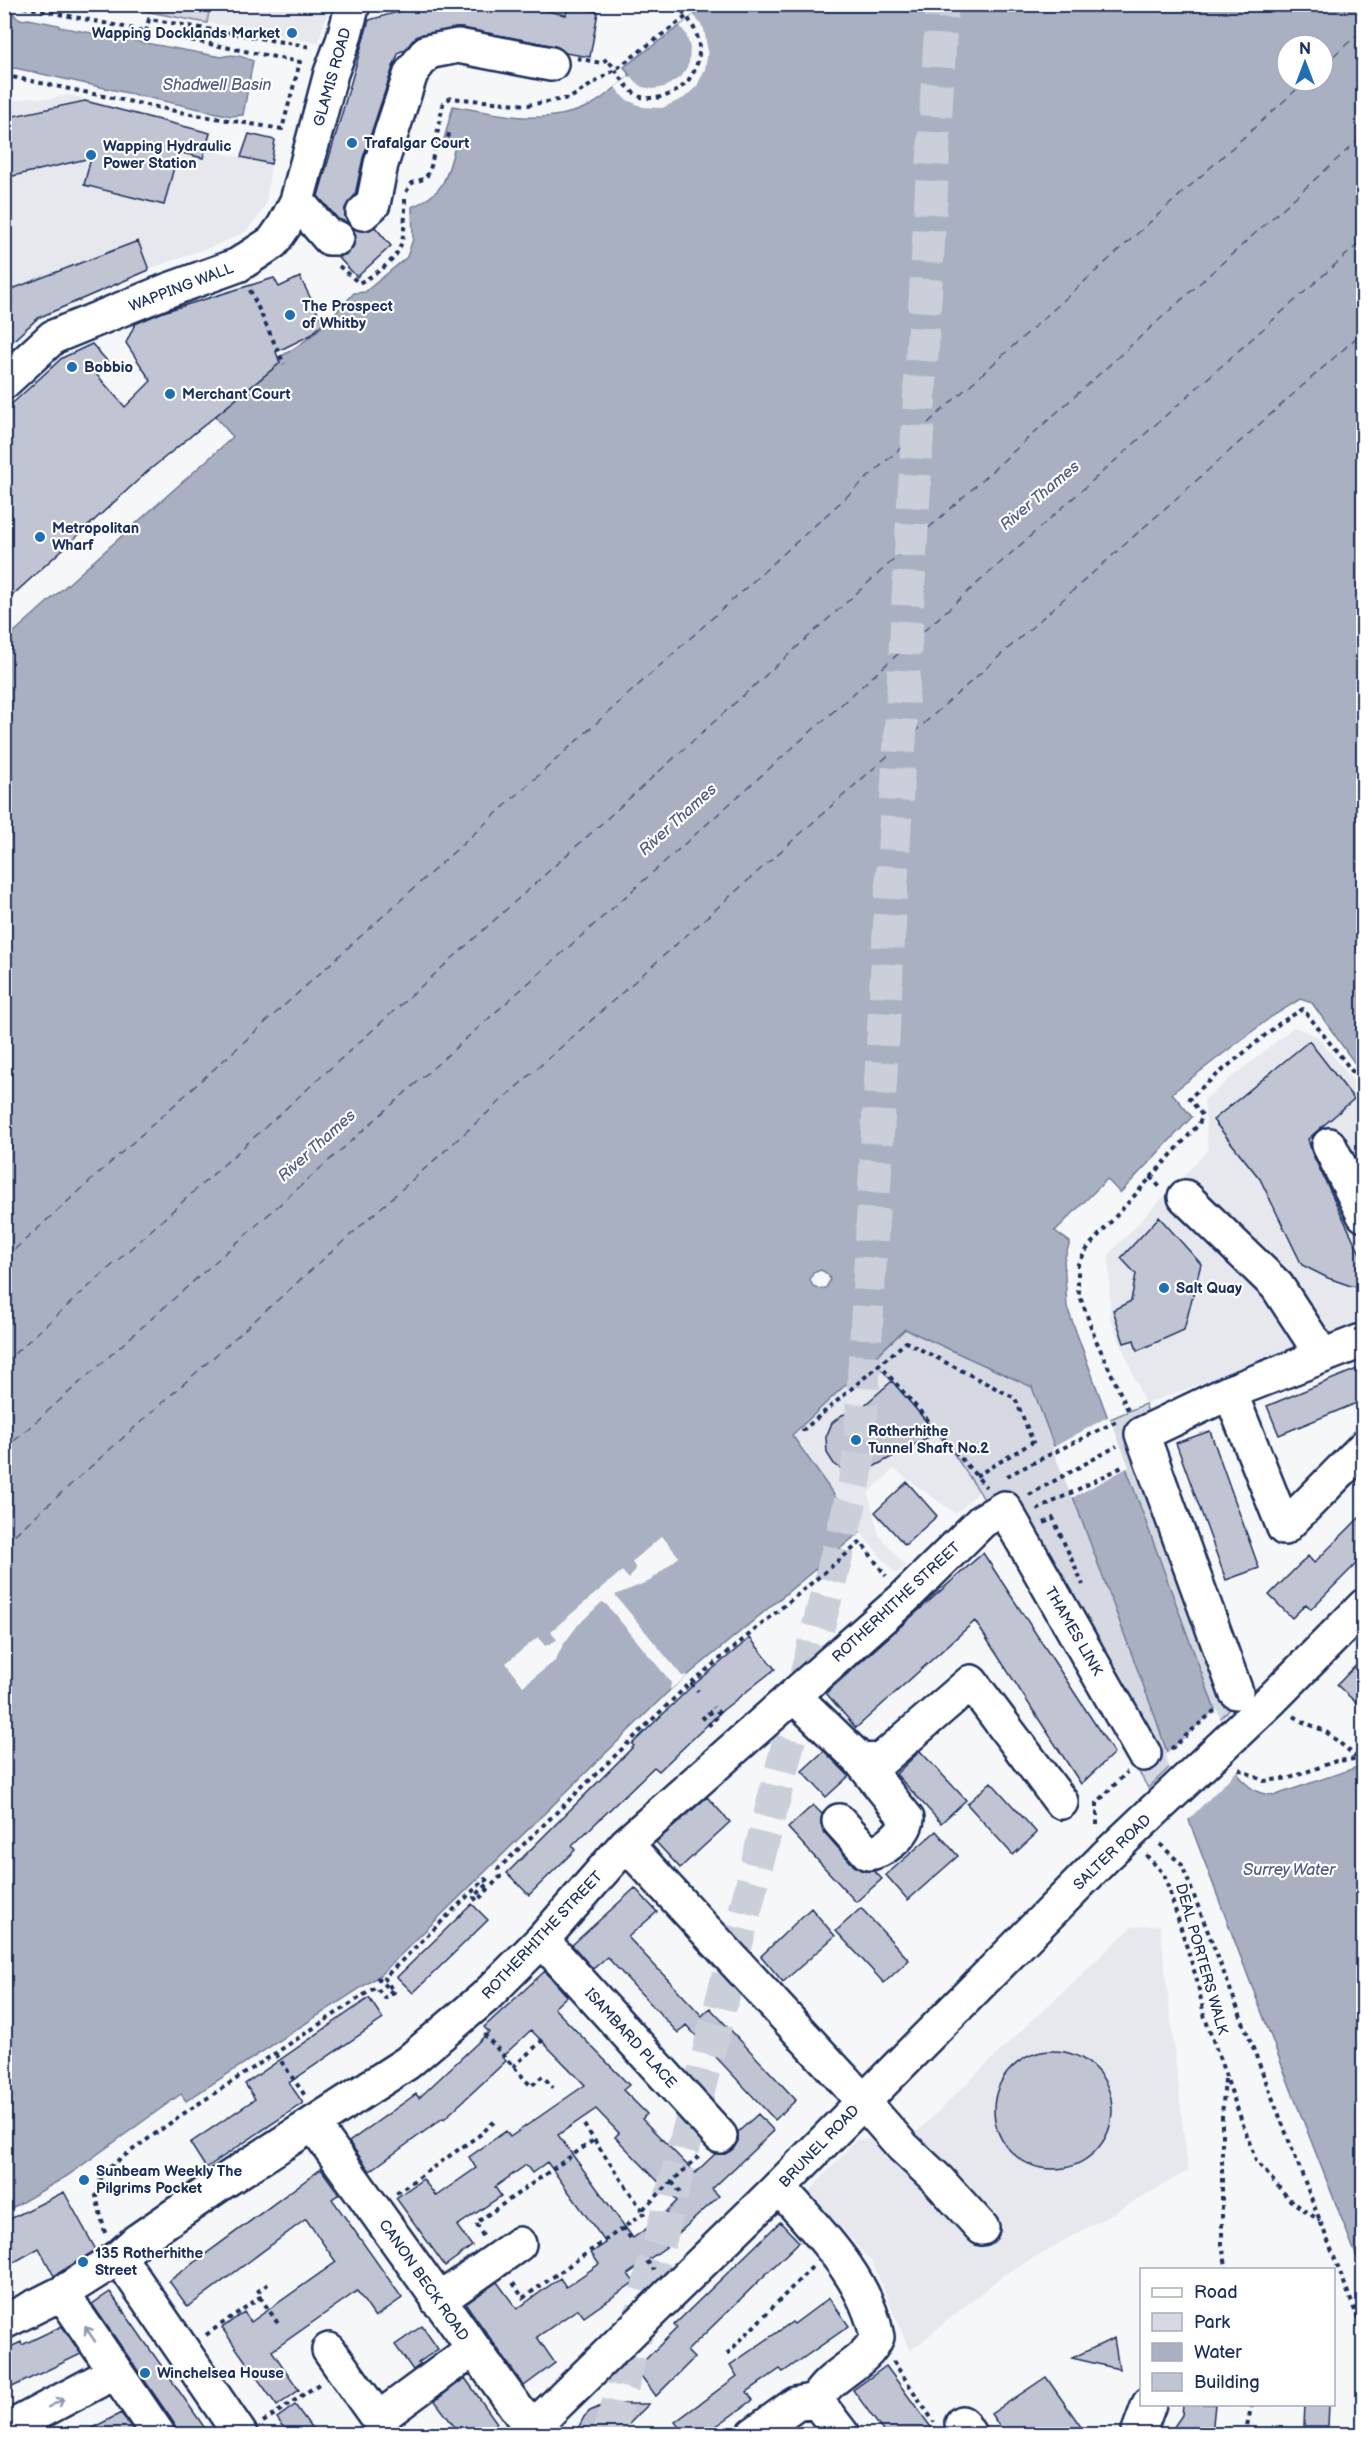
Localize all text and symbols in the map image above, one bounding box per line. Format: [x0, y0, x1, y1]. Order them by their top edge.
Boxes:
place label: Wapping Docklands Market [92, 24, 280, 43]
marker: Wapping Docklands Market [285, 26, 299, 40]
street label: GLAMIS ROAD [309, 26, 356, 129]
north arrow [1275, 33, 1335, 93]
text: N [1299, 40, 1311, 59]
water label: Shadwell Basin [163, 76, 271, 95]
place label: Trafalgar Court [364, 134, 469, 153]
marker: Trafalgar Court [345, 136, 359, 150]
place label: Wapping Hydraulic Power Station [103, 137, 231, 173]
marker: Wapping Hydraulic Power Station [84, 148, 98, 162]
street label: WAPPING WALL [126, 259, 236, 316]
place label: The Prospect of Whitby [302, 297, 393, 333]
marker: The Prospect of Whitby [283, 308, 297, 322]
place label: Bobbio [84, 358, 133, 377]
marker: Bobbio [65, 360, 79, 374]
place label: Merchant Court [182, 385, 290, 404]
marker: Merchant Court [163, 387, 177, 401]
water label: River Thames [996, 457, 1084, 535]
place label: Metropolitan Wharf [52, 519, 139, 555]
marker: Metropolitan Wharf [33, 530, 47, 544]
water label: River Thames [635, 780, 721, 860]
water label: River Thames [274, 1106, 360, 1186]
place label: Salt Quay [1176, 1279, 1242, 1298]
marker: Salt Quay [1157, 1281, 1171, 1295]
place label: Rotherhithe Tunnel Shaft No.2 [868, 1422, 989, 1458]
marker: Rotherhithe Tunnel Shaft No.2 [849, 1433, 863, 1447]
street label: ROTHERHITHE STREET [828, 1538, 964, 1667]
street label: THAMES LINK [1041, 1583, 1107, 1679]
street label: SALTER ROAD [1069, 1810, 1155, 1894]
water label: Surrey Water [1243, 1861, 1336, 1880]
street label: ROTHERHITHE STREET [478, 1867, 607, 2003]
street label: DEAL PORTERS WALK [1171, 1881, 1232, 2037]
street label: ISAMBARD PLACE [581, 1984, 681, 2092]
street label: BRUNEL ROAD [775, 2101, 864, 2192]
place label: Sunbeam Weekly The Pilgrims Pocket [96, 2162, 242, 2198]
marker: Sunbeam Weekly The Pilgrims Pocket [77, 2173, 91, 2187]
street label: CANON BECK ROAD [375, 2216, 473, 2345]
place label: 135 Rotherhithe Street [95, 2244, 203, 2280]
marker: 135 Rotherhithe Street [76, 2255, 90, 2269]
legend [1140, 2268, 1335, 2406]
text: Road [1194, 2282, 1238, 2303]
text: Park [1194, 2312, 1230, 2333]
one-way arrow [84, 2326, 96, 2343]
text: Water [1194, 2342, 1242, 2363]
place label: Winchelsea House [157, 2364, 284, 2383]
marker: Winchelsea House [138, 2366, 152, 2380]
text: Building [1194, 2372, 1260, 2393]
one-way arrow [47, 2397, 64, 2409]

